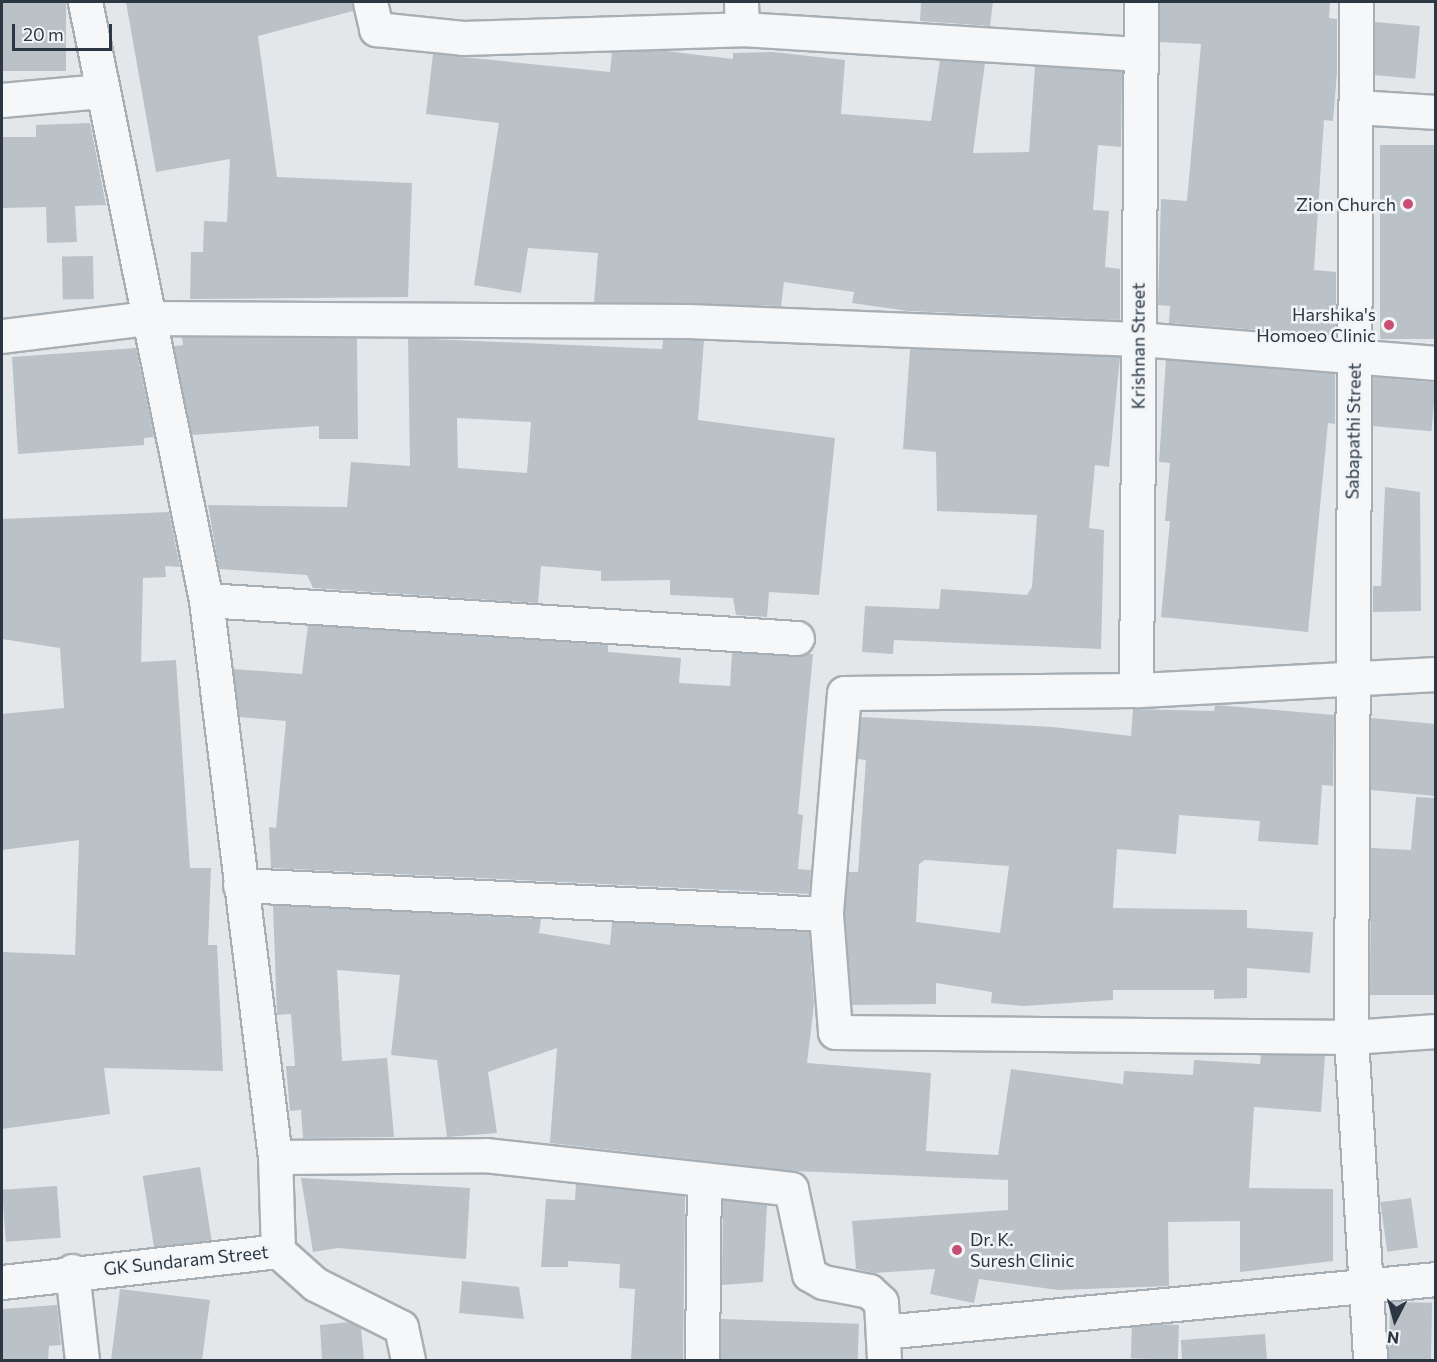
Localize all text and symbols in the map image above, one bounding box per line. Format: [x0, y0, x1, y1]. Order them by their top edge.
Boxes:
scale bar [15, 12, 116, 50]
text: 20 m [23, 23, 64, 45]
place label: Zion Church [1296, 193, 1396, 215]
marker: Zion Church [1401, 197, 1415, 211]
street label: Krishnan Street [1127, 283, 1149, 409]
place label: Harshika's Homoeo Clinic [1256, 304, 1376, 346]
marker: Harshika's Homoeo Clinic [1380, 316, 1398, 334]
street label: Sabapathi Street [1341, 362, 1365, 500]
place label: Dr. K. Suresh Clinic [970, 1229, 1074, 1272]
street label: GK Sundaram Street [102, 1241, 270, 1279]
marker: Dr. K. Suresh Clinic [948, 1241, 966, 1259]
north arrow [1365, 1290, 1425, 1350]
text: N [1386, 1328, 1400, 1348]

